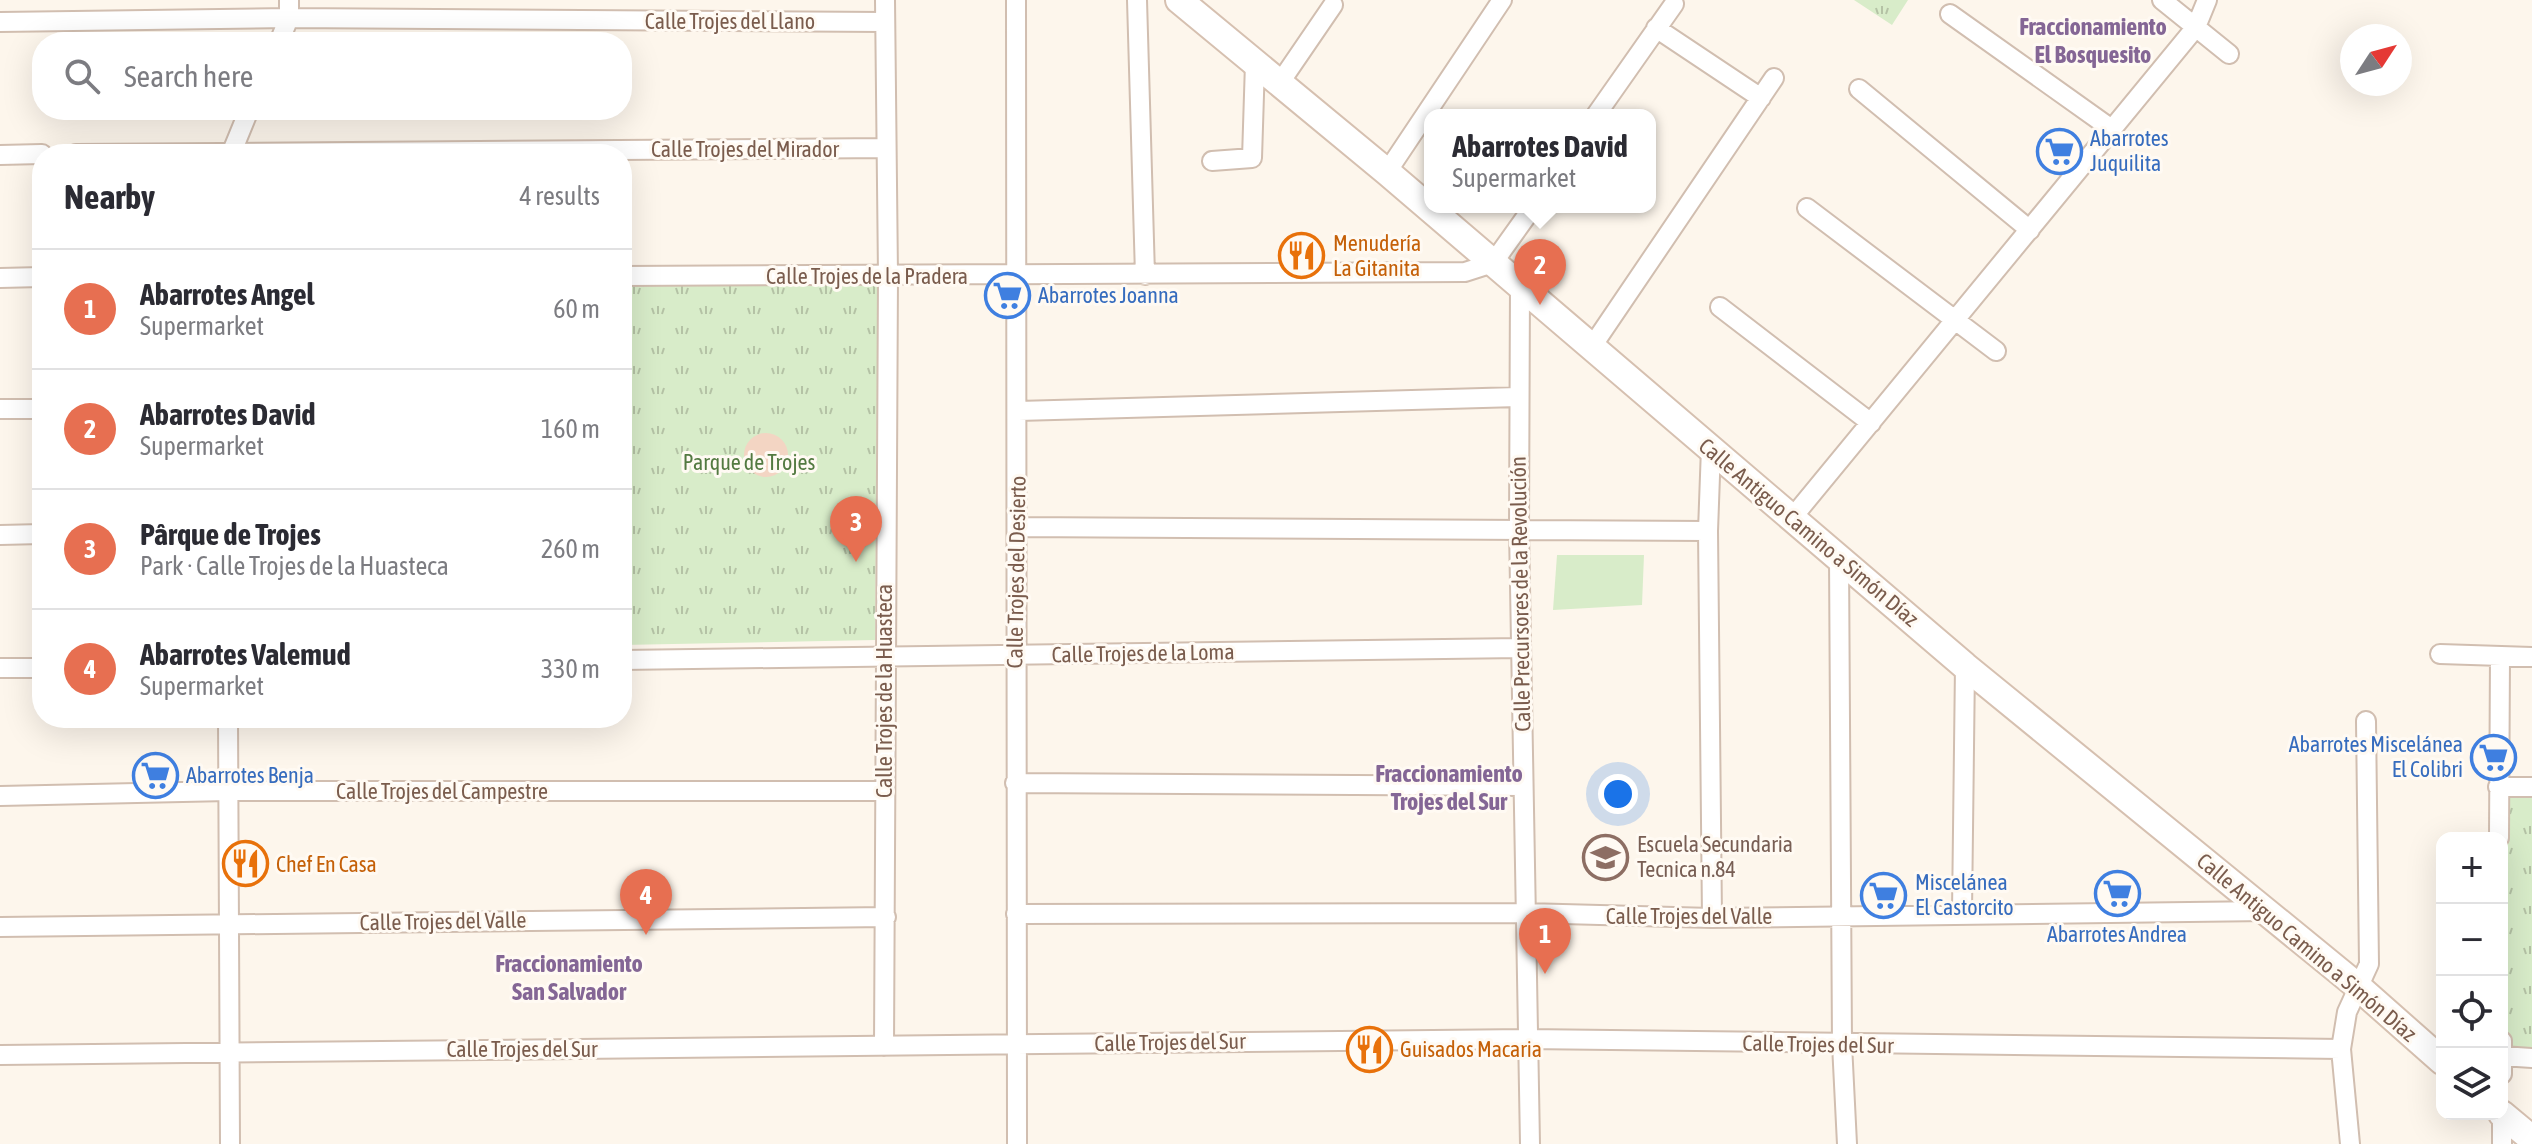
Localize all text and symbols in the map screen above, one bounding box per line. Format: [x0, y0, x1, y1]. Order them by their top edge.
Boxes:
street label: Calle Trojes del Llano [645, 8, 815, 34]
district label: Fraccionamiento El Bosquesito [2019, 13, 2167, 68]
north arrow [2340, 24, 2412, 96]
search box [32, 32, 632, 120]
icon: search [60, 54, 104, 98]
text: Search here [124, 59, 253, 93]
popup [1424, 109, 1656, 213]
place label: Abarrotes Juquilita [2090, 125, 2169, 176]
supermarket icon: Abarrotes Juquilita [2035, 127, 2083, 175]
text: Abarrotes David [1452, 129, 1628, 163]
street label: Calle Trojes del Mirador [651, 136, 840, 162]
text: Supermarket [1452, 163, 1576, 193]
text: Nearby [64, 177, 155, 216]
text: 4 results [519, 181, 600, 211]
place label: Menudería La Gitanita [1333, 230, 1421, 281]
restaurant icon: Menudería La Gitanita [1278, 232, 1326, 280]
pin: 2 [1514, 239, 1566, 305]
street label: Calle Trojes de la Pradera [766, 263, 968, 289]
supermarket icon: Abarrotes Joanna [983, 271, 1031, 319]
text: Abarrotes Angel [140, 277, 314, 311]
place label: Abarrotes Joanna [1038, 282, 1179, 308]
text: 1 [84, 294, 96, 324]
text: 60 m [553, 294, 600, 324]
text: Supermarket [140, 311, 264, 341]
text: Abarrotes David [140, 397, 316, 431]
text: 2 [84, 414, 96, 444]
text: 160 m [541, 414, 600, 444]
text: Supermarket [140, 431, 264, 461]
street label: Calle Antiguo Camino a Simón Díaz [1694, 432, 1924, 632]
park label: Parque de Trojes [683, 449, 815, 475]
street label: Calle Precursores de la Revolución [1505, 456, 1535, 732]
street label: Calle Trojes del Desierto [1001, 475, 1031, 669]
pin: 3 [830, 496, 882, 562]
text: Pârque de Trojes [140, 517, 321, 551]
text: 3 [84, 534, 96, 564]
text: 260 m [541, 534, 600, 564]
text: Park · Calle Trojes de la Huasteca [140, 551, 449, 581]
street label: Calle Trojes de la Huasteca [871, 584, 897, 798]
text: Abarrotes Valemud [140, 637, 351, 671]
street label: Calle Trojes de la Loma [1051, 638, 1235, 668]
text: 4 [84, 654, 96, 684]
text: 330 m [541, 654, 600, 684]
text: Supermarket [140, 671, 264, 701]
place label: Abarrotes Miscelánea El Colibri [2289, 731, 2463, 782]
supermarket icon: Abarrotes Miscelánea El Colibri [2470, 733, 2518, 781]
supermarket icon: Abarrotes Benja [131, 751, 179, 799]
district label: Fraccionamiento Trojes del Sur [1375, 760, 1523, 815]
place label: Abarrotes Benja [186, 762, 314, 788]
your location [1598, 774, 1638, 814]
street label: Calle Trojes del Campestre [336, 778, 548, 804]
place label: Escuela Secundaria Tecnica n.84 [1637, 831, 1793, 882]
map controls [2436, 832, 2508, 1120]
button: + [2436, 832, 2508, 904]
school or university icon: Escuela Secundaria Tecnica n.84 [1582, 833, 1630, 881]
restaurant icon: Chef En Casa [221, 840, 269, 888]
street label: Calle Antiguo Camino a Simón Díaz [2192, 847, 2422, 1047]
place label: Chef En Casa [276, 851, 377, 877]
pin: 4 [620, 869, 672, 935]
place label: Miscelánea El Castorcito [1915, 869, 2014, 920]
supermarket icon: Abarrotes Andrea [2093, 869, 2141, 917]
supermarket icon: Miscelánea El Castorcito [1860, 871, 1908, 919]
street label: Calle Trojes del Valle [1606, 903, 1772, 929]
button: − [2436, 904, 2508, 976]
street label: Calle Trojes del Valle [359, 907, 527, 935]
pin: 1 [1519, 908, 1571, 974]
place label: Abarrotes Andrea [2047, 921, 2187, 947]
district label: Fraccionamiento San Salvador [495, 950, 643, 1005]
button: locate [2436, 976, 2508, 1048]
restaurant icon: Guisados Macaria [1345, 1025, 1393, 1073]
street label: Calle Trojes del Sur [1094, 1028, 1246, 1056]
street label: Calle Trojes del Sur [1742, 1030, 1894, 1058]
street label: Calle Trojes del Sur [446, 1036, 598, 1062]
place label: Guisados Macaria [1400, 1036, 1542, 1062]
button: layers [2436, 1048, 2508, 1120]

